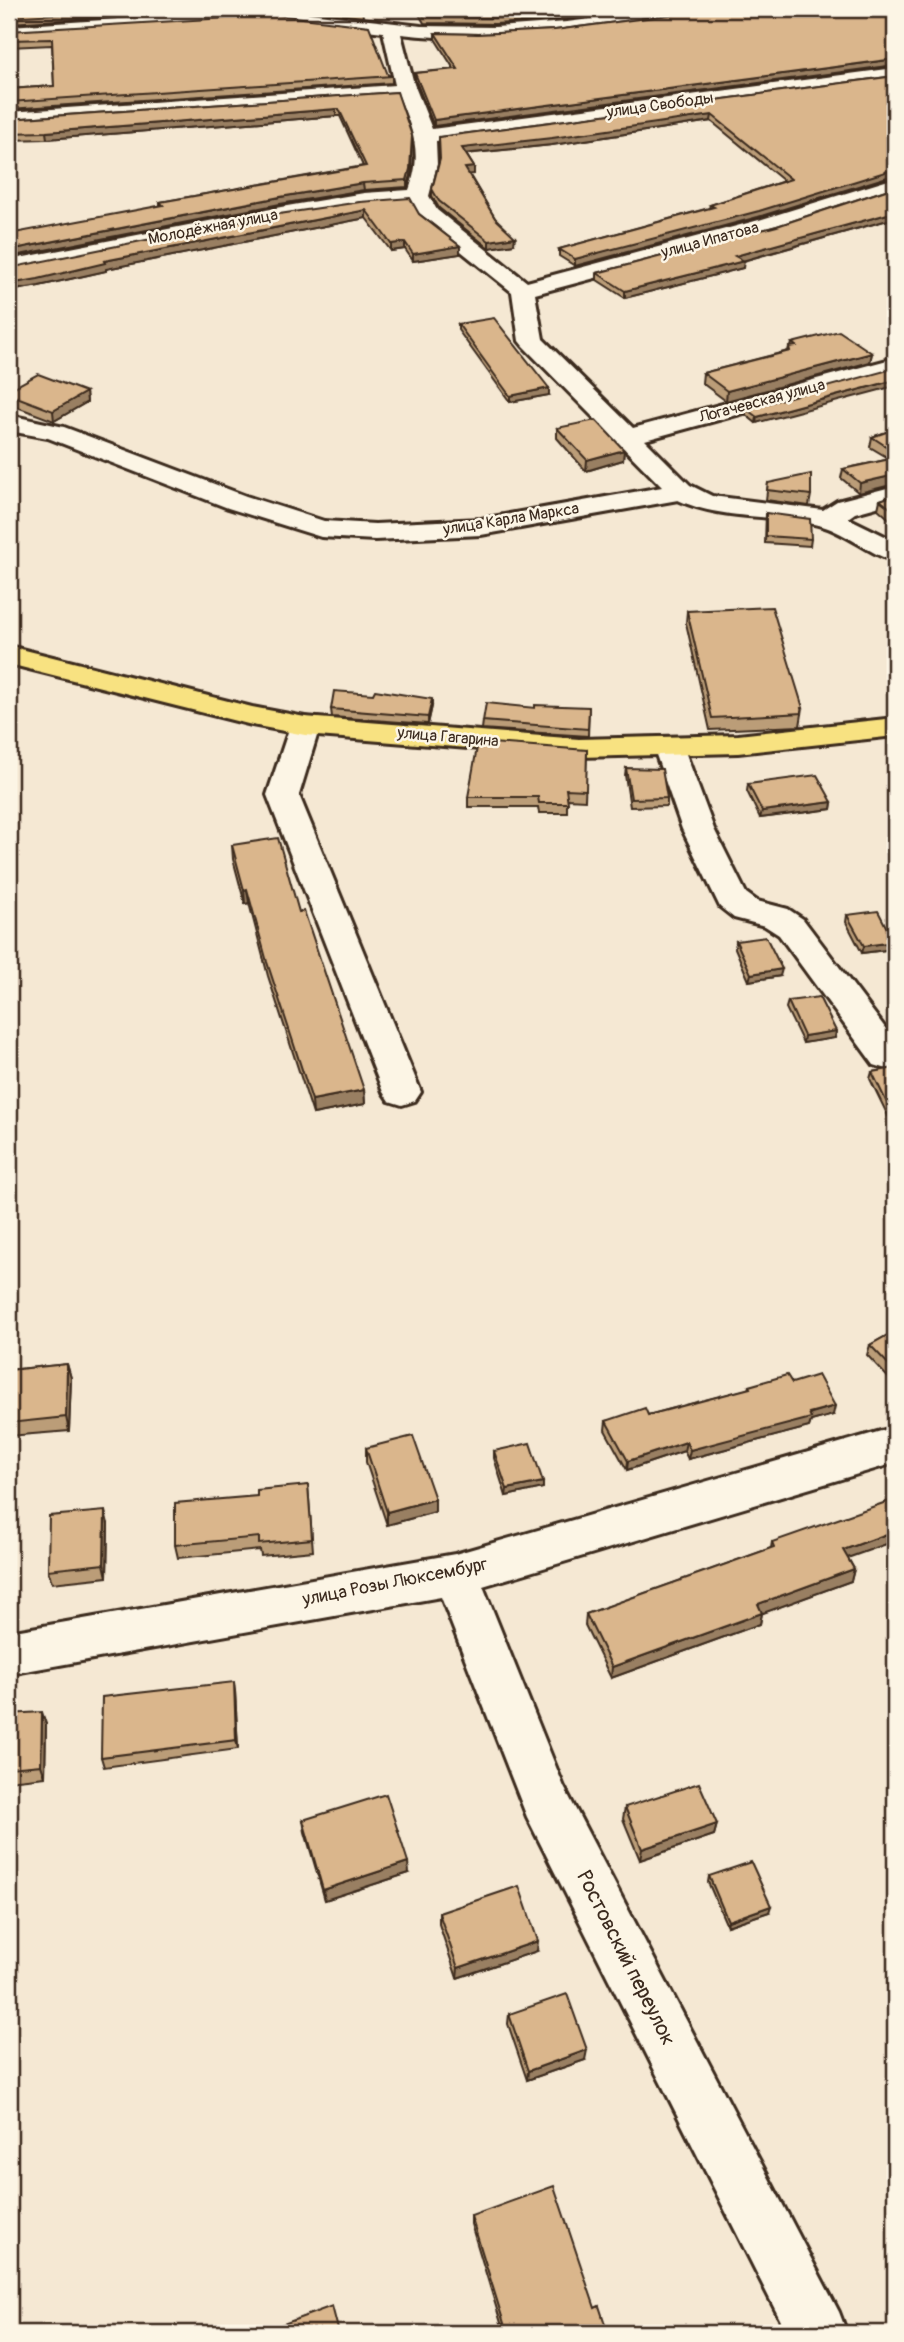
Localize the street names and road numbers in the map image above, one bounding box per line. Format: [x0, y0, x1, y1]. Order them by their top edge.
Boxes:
street label: улица Свободы [604, 88, 715, 123]
street label: Молодёжная улица [146, 205, 280, 249]
street label: улица Ипатова [658, 217, 761, 263]
street label: Логачевская улица [696, 375, 827, 428]
street label: улица Карла Маркса [441, 498, 580, 540]
street label: улица Гагарина [396, 723, 499, 751]
street label: улица Розы Люксембург [299, 1553, 490, 1611]
street label: Ростовский переулок [570, 1866, 682, 2050]

